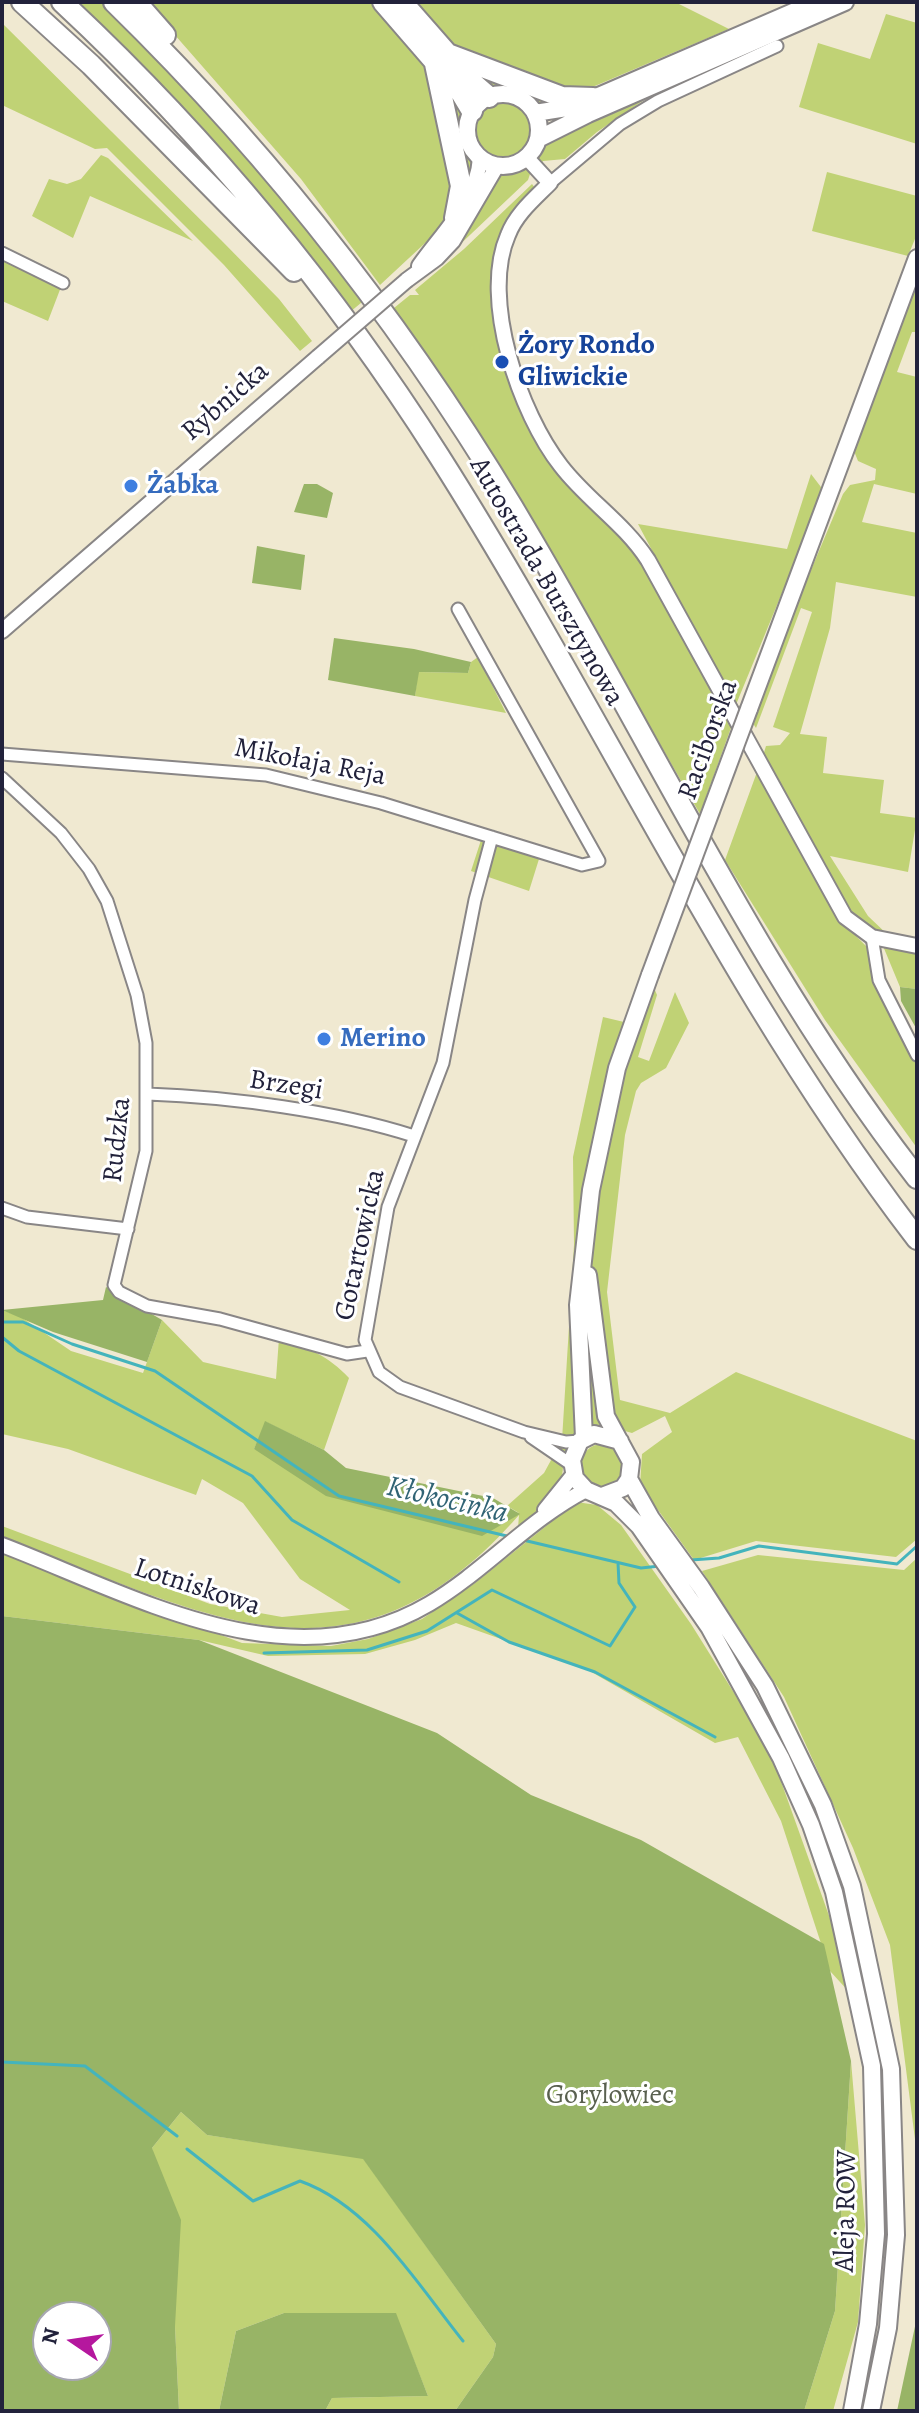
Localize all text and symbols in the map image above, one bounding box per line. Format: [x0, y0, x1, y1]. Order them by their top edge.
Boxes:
place label: Żory Rondo Gliwickie [518, 329, 655, 395]
marker: Żory Rondo Gliwickie [493, 353, 511, 371]
street label: Rybnicka [175, 355, 277, 449]
street label: Autostrada Bursztynowa [461, 452, 631, 712]
place label: Żabka [147, 469, 219, 503]
marker: Żabka [122, 477, 140, 495]
street label: Raciborska [672, 675, 746, 805]
street label: Mikołaja Reja [231, 732, 389, 794]
place label: Merino [340, 1022, 426, 1056]
marker: Merino [315, 1030, 333, 1048]
street label: Brzegi [247, 1064, 325, 1108]
street label: Rudzka [97, 1096, 139, 1184]
street label: Gotartowicka [329, 1166, 393, 1324]
water label: Kłokocinka [383, 1470, 511, 1532]
street label: Lotniskowa [129, 1552, 265, 1624]
park label: Gorylowiec [546, 2079, 674, 2113]
street label: Aleja ROW [829, 2150, 865, 2272]
north arrow [32, 2301, 112, 2381]
text: N [34, 2325, 67, 2347]

